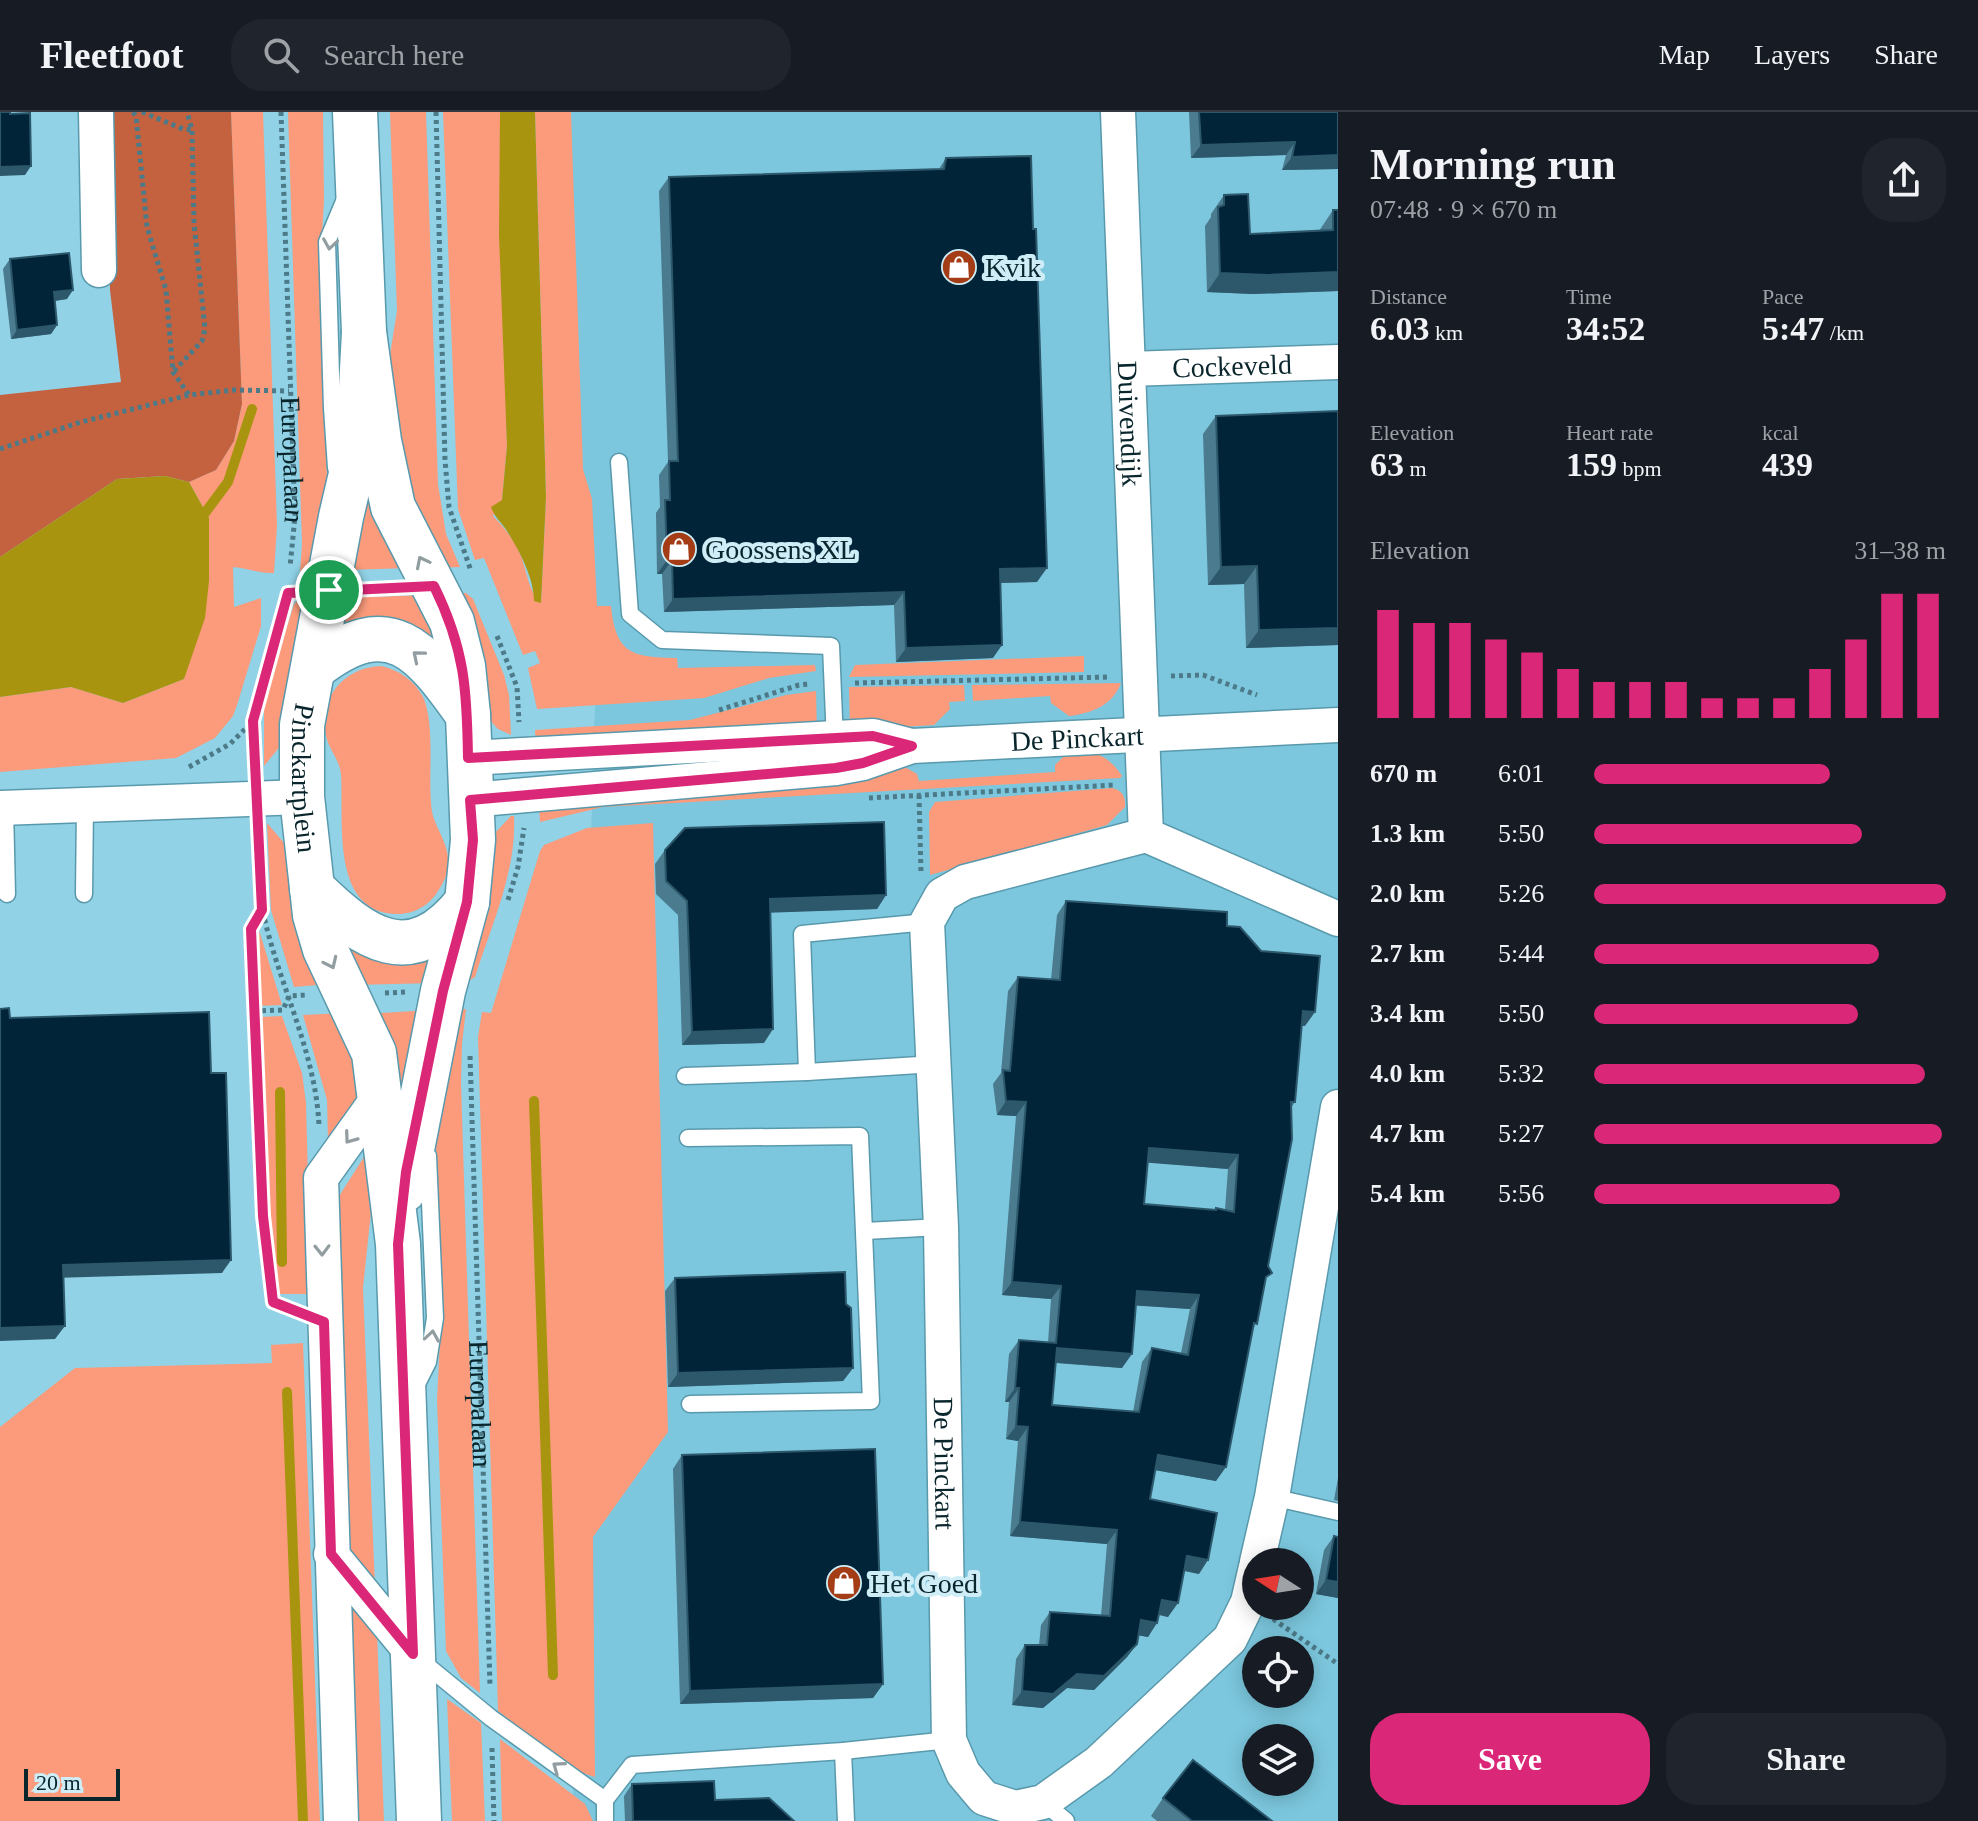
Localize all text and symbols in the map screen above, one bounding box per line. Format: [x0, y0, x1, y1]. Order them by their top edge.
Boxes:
search box [231, 19, 791, 91]
icon: search [259, 33, 303, 77]
text: Fleetfoot [40, 34, 183, 76]
text: Search here [323, 38, 464, 71]
text: Map [1659, 39, 1710, 70]
text: Layers [1754, 39, 1830, 70]
text: Share [1874, 39, 1938, 70]
button: share [1862, 138, 1946, 222]
text: Morning run [1370, 140, 1616, 189]
text: 07:48 · 9 × 670 m [1370, 195, 1557, 224]
one-way arrow [322, 238, 339, 251]
shop icon: Kvik [940, 248, 978, 286]
place label: Kvik [985, 252, 1041, 283]
text: Distance [1370, 284, 1447, 309]
text: Time [1566, 284, 1612, 309]
text: Pace [1762, 284, 1804, 309]
text: 6.03 [1370, 310, 1430, 347]
text: 34:52 [1566, 310, 1645, 347]
text: 5:47 [1762, 310, 1824, 347]
text: km [1430, 320, 1463, 345]
text: /km [1824, 320, 1864, 345]
street label: Cockeveld [1172, 348, 1292, 383]
street label: Duivendijk [1112, 360, 1148, 487]
street label: Europalaan [275, 396, 311, 525]
text: Elevation [1370, 420, 1454, 445]
text: Heart rate [1566, 420, 1653, 445]
text: kcal [1762, 420, 1799, 445]
text: 63 [1370, 446, 1404, 483]
text: 159 [1566, 446, 1617, 483]
text: 439 [1762, 446, 1813, 483]
text: m [1404, 456, 1427, 481]
text: bpm [1617, 456, 1662, 481]
shop icon: Goossens XL [660, 530, 698, 568]
place label: Goossens XL [705, 534, 857, 565]
text: Elevation [1370, 536, 1470, 565]
text: 31–38 m [1854, 536, 1946, 565]
pin [295, 556, 363, 624]
one-way arrow [416, 556, 431, 570]
icon: arrive [307, 568, 351, 612]
one-way arrow [413, 651, 428, 666]
street label: Pinckartplein [286, 701, 324, 854]
street label: De Pinckart [1010, 719, 1144, 757]
text: 670 m [1370, 759, 1437, 788]
text: 6:01 [1498, 759, 1544, 788]
text: 1.3 km [1370, 819, 1445, 848]
text: 5:50 [1498, 819, 1544, 848]
text: 2.0 km [1370, 879, 1445, 908]
text: 5:26 [1498, 879, 1544, 908]
text: 2.7 km [1370, 939, 1445, 968]
text: 5:44 [1498, 939, 1544, 968]
one-way arrow [321, 954, 337, 969]
text: 3.4 km [1370, 999, 1445, 1028]
text: 5:50 [1498, 999, 1544, 1028]
text: 4.0 km [1370, 1059, 1445, 1088]
text: 5:32 [1498, 1059, 1544, 1088]
text: 4.7 km [1370, 1119, 1445, 1148]
text: 5:27 [1498, 1119, 1544, 1148]
one-way arrow [345, 1129, 360, 1143]
text: 5.4 km [1370, 1179, 1445, 1208]
text: 5:56 [1498, 1179, 1544, 1208]
one-way arrow [314, 1244, 331, 1257]
one-way arrow [423, 1330, 440, 1343]
street label: Europalaan [464, 1340, 499, 1468]
street label: De Pinckart [928, 1397, 961, 1530]
north arrow [1242, 1548, 1314, 1620]
map controls [1242, 1548, 1314, 1796]
shop icon: Het Goed [825, 1564, 863, 1602]
place label: Het Goed [870, 1568, 978, 1599]
button: locate [1242, 1636, 1314, 1708]
button: Save [1370, 1713, 1650, 1805]
button: Share [1666, 1713, 1946, 1805]
button: layers [1242, 1724, 1314, 1796]
one-way arrow [553, 1762, 567, 1777]
scale bar [24, 1765, 120, 1801]
text: 20 m [36, 1770, 81, 1795]

